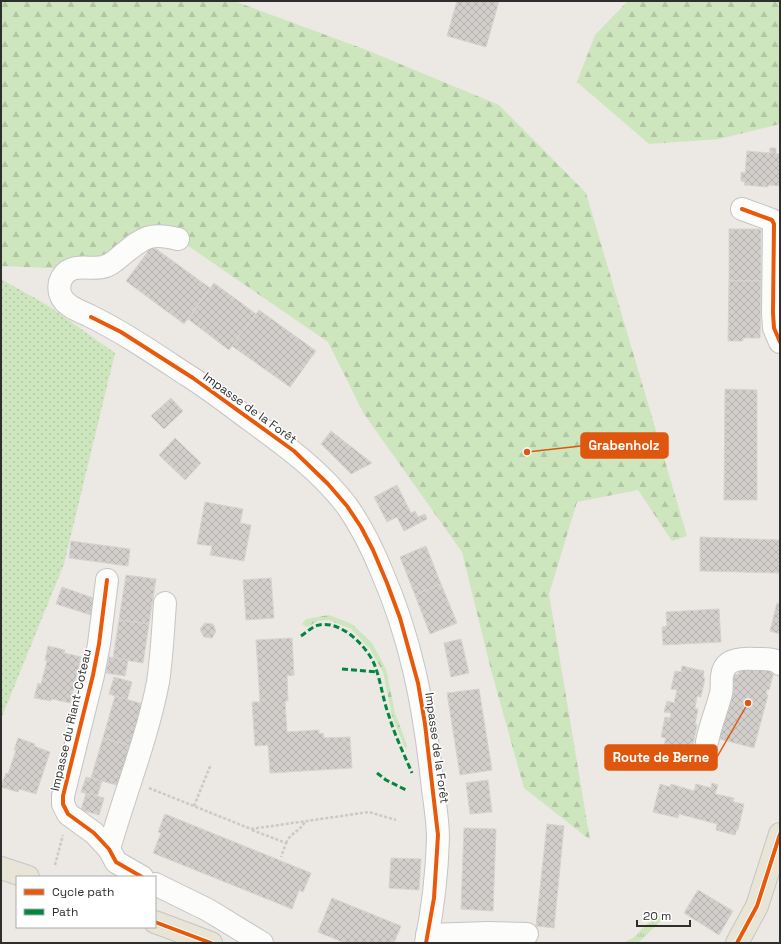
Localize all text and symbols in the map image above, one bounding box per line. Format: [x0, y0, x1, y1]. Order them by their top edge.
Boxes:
street label: Impasse de la Forêt [200, 369, 300, 447]
callout: Grabenholz [581, 433, 668, 458]
text: Grabenholz [588, 437, 660, 454]
street label: Impasse du Riant-Coteau [47, 647, 95, 793]
street label: Impasse de la Forêt [421, 691, 453, 805]
callout: Route de Berne [605, 745, 717, 770]
text: Route de Berne [613, 749, 709, 766]
legend [16, 876, 156, 928]
text: Cycle path [52, 884, 114, 900]
scale bar [637, 902, 690, 928]
text: Path [52, 904, 78, 920]
text: 20 m [643, 908, 671, 924]

